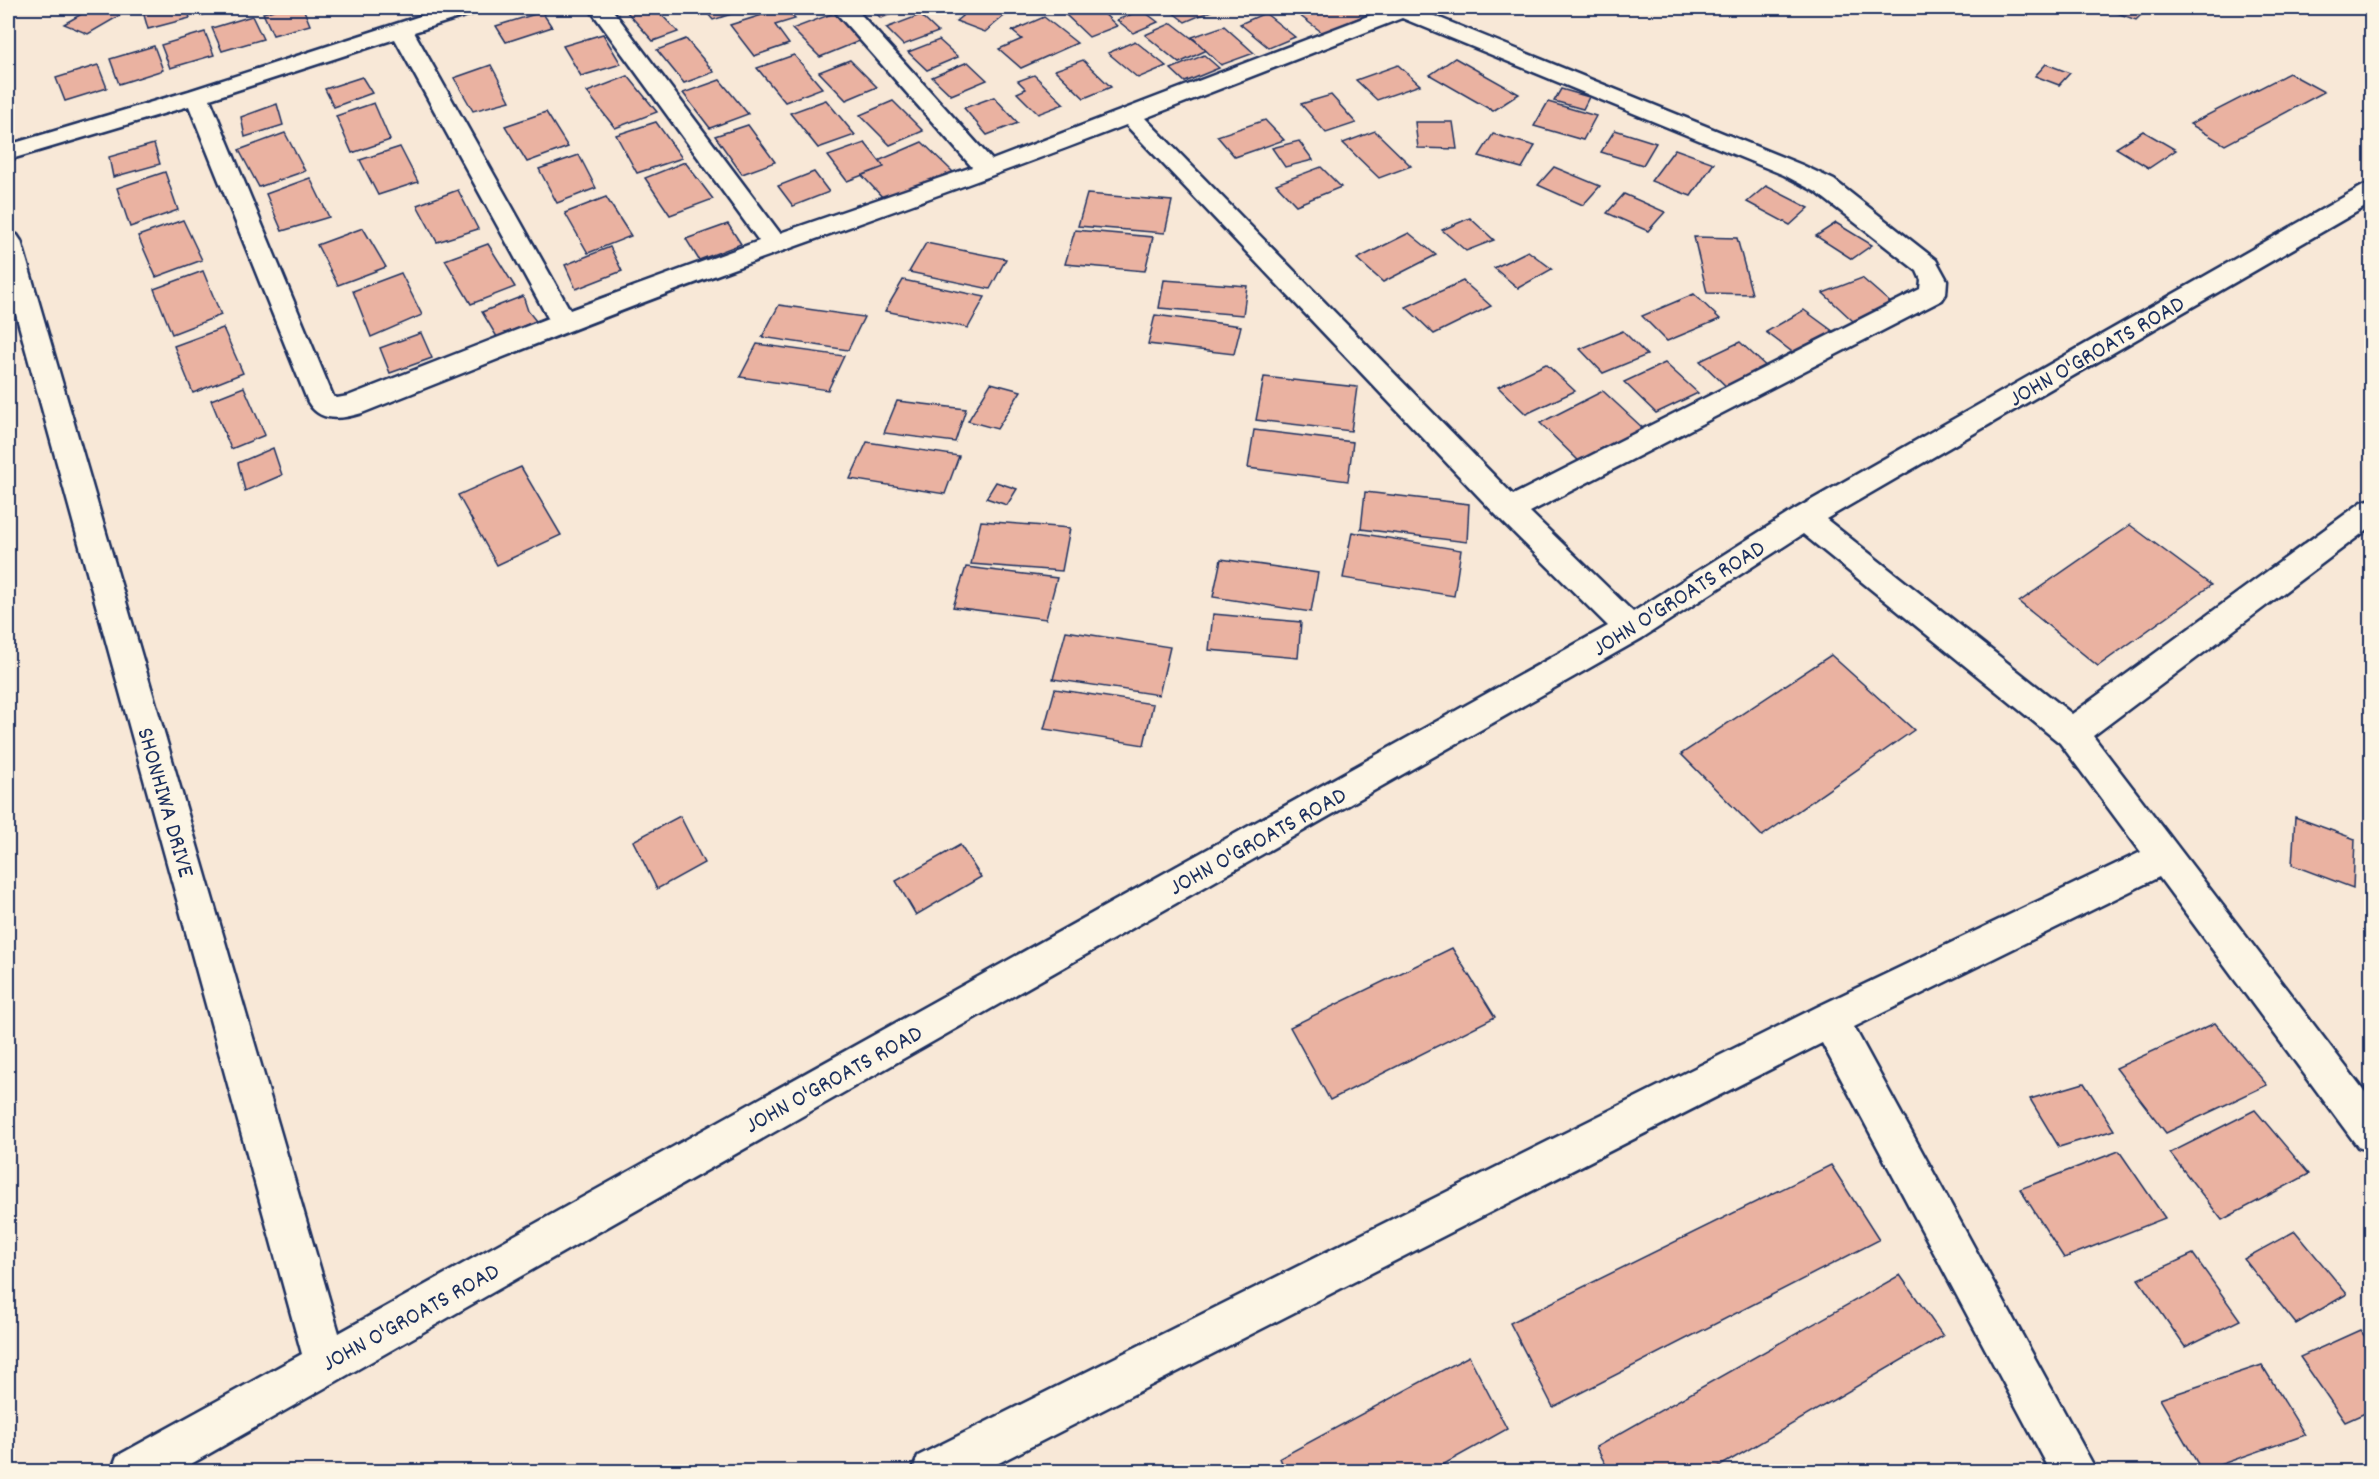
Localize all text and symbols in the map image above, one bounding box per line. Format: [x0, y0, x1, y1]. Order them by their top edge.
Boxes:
street label: JOHN O'GROATS ROAD [2003, 288, 2192, 417]
street label: JOHN O'GROATS ROAD [1587, 533, 1773, 666]
street label: SHONHIWA DRIVE [126, 724, 202, 882]
street label: JOHN O'GROATS ROAD [1164, 780, 1353, 905]
street label: JOHN O'GROATS ROAD [740, 1018, 929, 1143]
street label: JOHN O'GROATS ROAD [317, 1256, 506, 1381]

